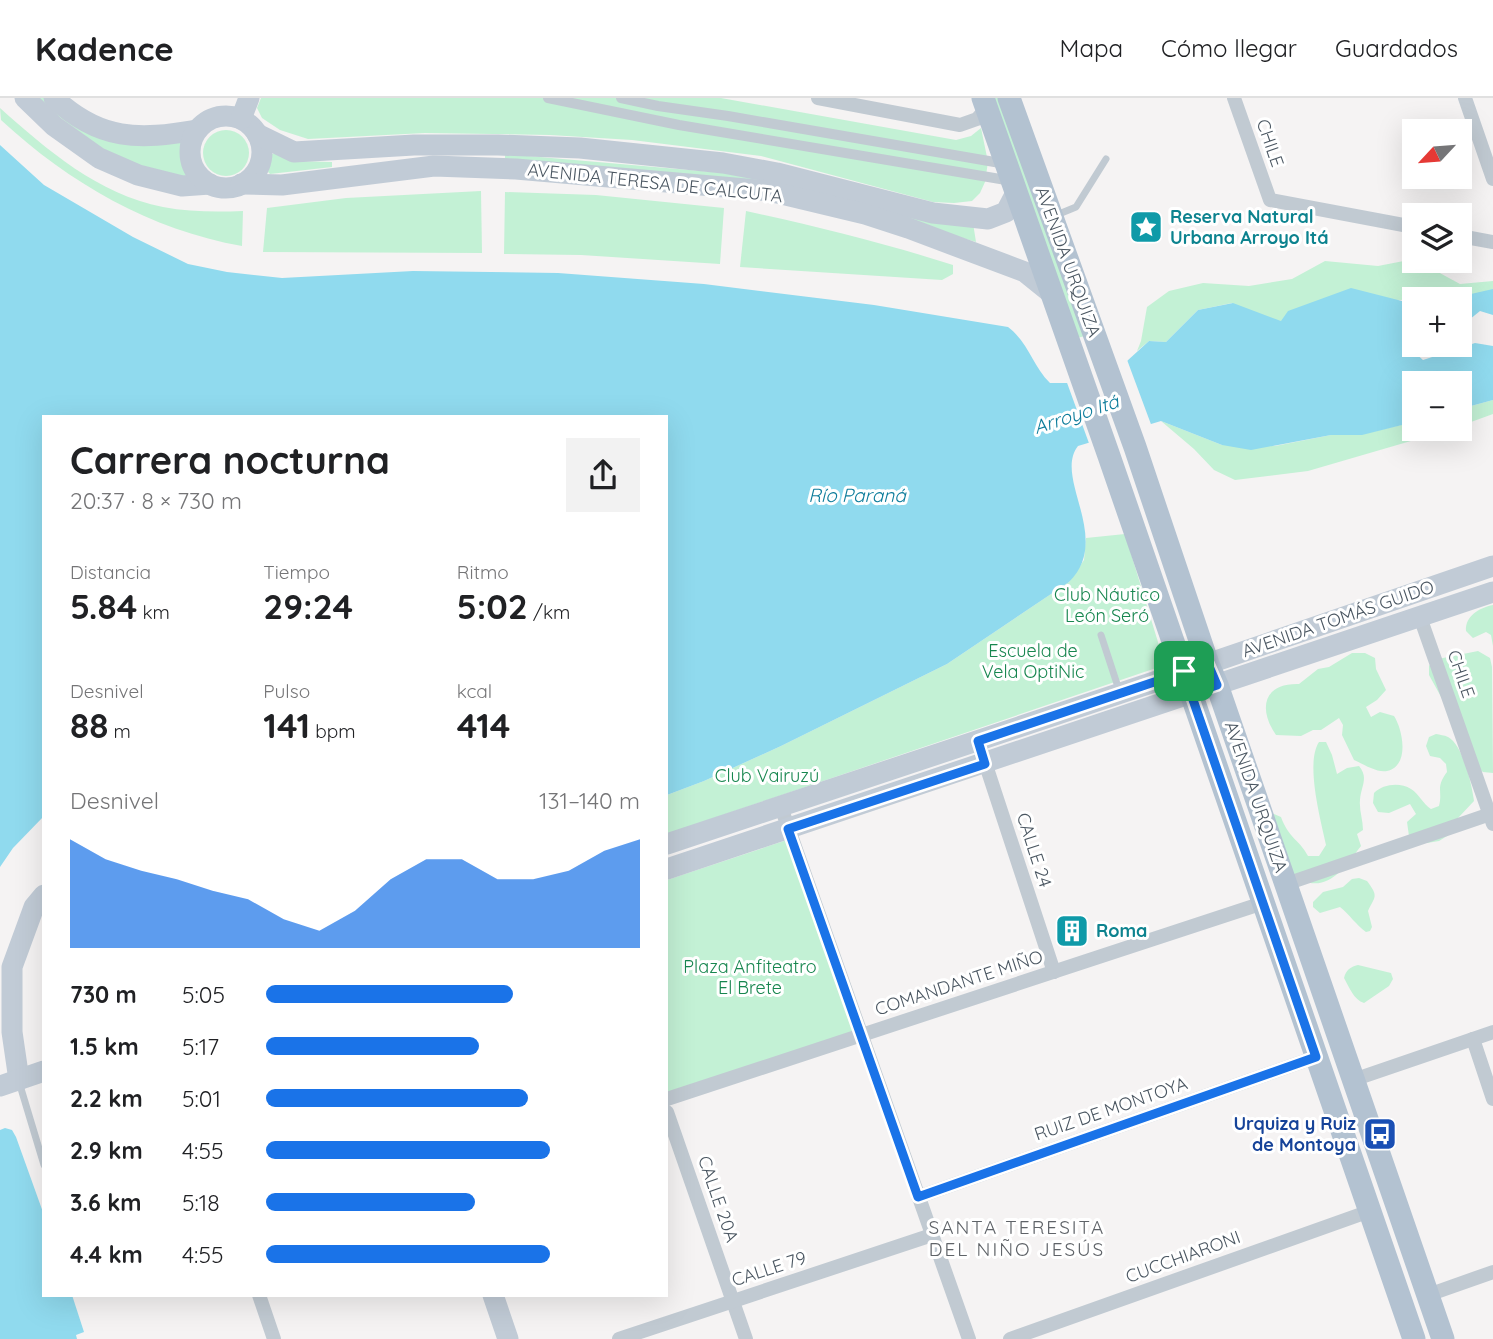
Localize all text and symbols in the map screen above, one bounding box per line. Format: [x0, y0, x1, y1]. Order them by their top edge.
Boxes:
text: Kadence [35, 28, 174, 69]
text: Mapa [1060, 33, 1123, 63]
text: Cómo llegar [1161, 33, 1297, 63]
text: Guardados [1335, 33, 1458, 63]
street label: CHILE [1252, 116, 1289, 170]
north arrow [1402, 119, 1472, 189]
map controls [1402, 119, 1472, 441]
street label: AVENIDA TERESA DE CALCUTA [526, 158, 784, 207]
street label: AVENIDA URQUIZA [1031, 183, 1106, 341]
button: layers [1402, 203, 1472, 273]
place label: Reserva Natural Urbana Arroyo Itá [1170, 205, 1329, 249]
place icon: Reserva Natural Urbana Arroyo Itá [1127, 208, 1165, 246]
button: + [1402, 287, 1472, 357]
button: − [1402, 371, 1472, 441]
water label: Arroyo Itá [1030, 389, 1123, 439]
text: Carrera nocturna [70, 436, 390, 484]
button: share [566, 438, 640, 512]
water label: Río Paraná [808, 483, 907, 507]
text: 20:37 · 8 × 730 m [70, 486, 242, 515]
text: Distancia [70, 560, 151, 584]
text: Tiempo [263, 560, 330, 584]
text: Ritmo [457, 560, 509, 584]
street label: AVENIDA TOMÁS GUIDO [1239, 575, 1437, 662]
park label: Club Náutico León Seró [1054, 583, 1160, 627]
text: 5.84 [70, 584, 137, 628]
text: 29:24 [263, 584, 353, 628]
text: 5:02 [457, 584, 528, 628]
text: km [137, 600, 170, 624]
text: /km [528, 600, 570, 624]
park label: Escuela de Vela OptiNic [982, 639, 1084, 683]
pin [1154, 641, 1214, 701]
street label: CHILE [1443, 647, 1480, 701]
icon: arrive [1165, 652, 1203, 690]
text: Desnivel [70, 679, 144, 703]
text: Pulso [263, 679, 310, 703]
text: kcal [457, 679, 492, 703]
text: 88 [70, 703, 108, 747]
text: 141 [263, 703, 310, 747]
text: 414 [457, 703, 510, 747]
street label: AVENIDA URQUIZA [1220, 718, 1293, 876]
text: m [108, 719, 131, 743]
text: bpm [310, 719, 356, 743]
park label: Club Vairuzú [715, 764, 819, 787]
text: Desnivel [70, 786, 159, 815]
text: 131–140 m [539, 786, 640, 815]
street label: CALLE 24 [1012, 810, 1057, 890]
building icon: Roma [1053, 912, 1091, 950]
place label: Roma [1096, 919, 1147, 942]
street label: COMANDANTE MIÑO [872, 945, 1046, 1021]
park label: Plaza Anfiteatro El Brete [683, 955, 817, 999]
text: 730 m [70, 980, 137, 1009]
text: 5:05 [182, 980, 225, 1009]
text: 1.5 km [70, 1032, 139, 1061]
text: 5:17 [182, 1032, 219, 1061]
street label: RUIZ DE MONTOYA [1031, 1071, 1191, 1146]
text: 2.2 km [70, 1084, 143, 1113]
text: 5:01 [182, 1084, 221, 1113]
place label: Urquiza y Ruiz de Montoya [1233, 1112, 1356, 1156]
bus stop icon: Urquiza y Ruiz de Montoya [1361, 1115, 1399, 1153]
text: 2.9 km [70, 1136, 143, 1165]
text: 4:55 [182, 1136, 224, 1165]
street label: CALLE 20A [693, 1153, 744, 1245]
text: 3.6 km [70, 1188, 142, 1217]
text: 5:18 [182, 1188, 220, 1217]
district label: SANTA TERESITA DEL NIÑO JESÚS [929, 1215, 1105, 1261]
street label: CUCCHIARONI [1122, 1225, 1243, 1288]
text: 4.4 km [70, 1240, 143, 1269]
text: 4:55 [182, 1240, 224, 1269]
street label: CALLE 79 [729, 1246, 809, 1291]

